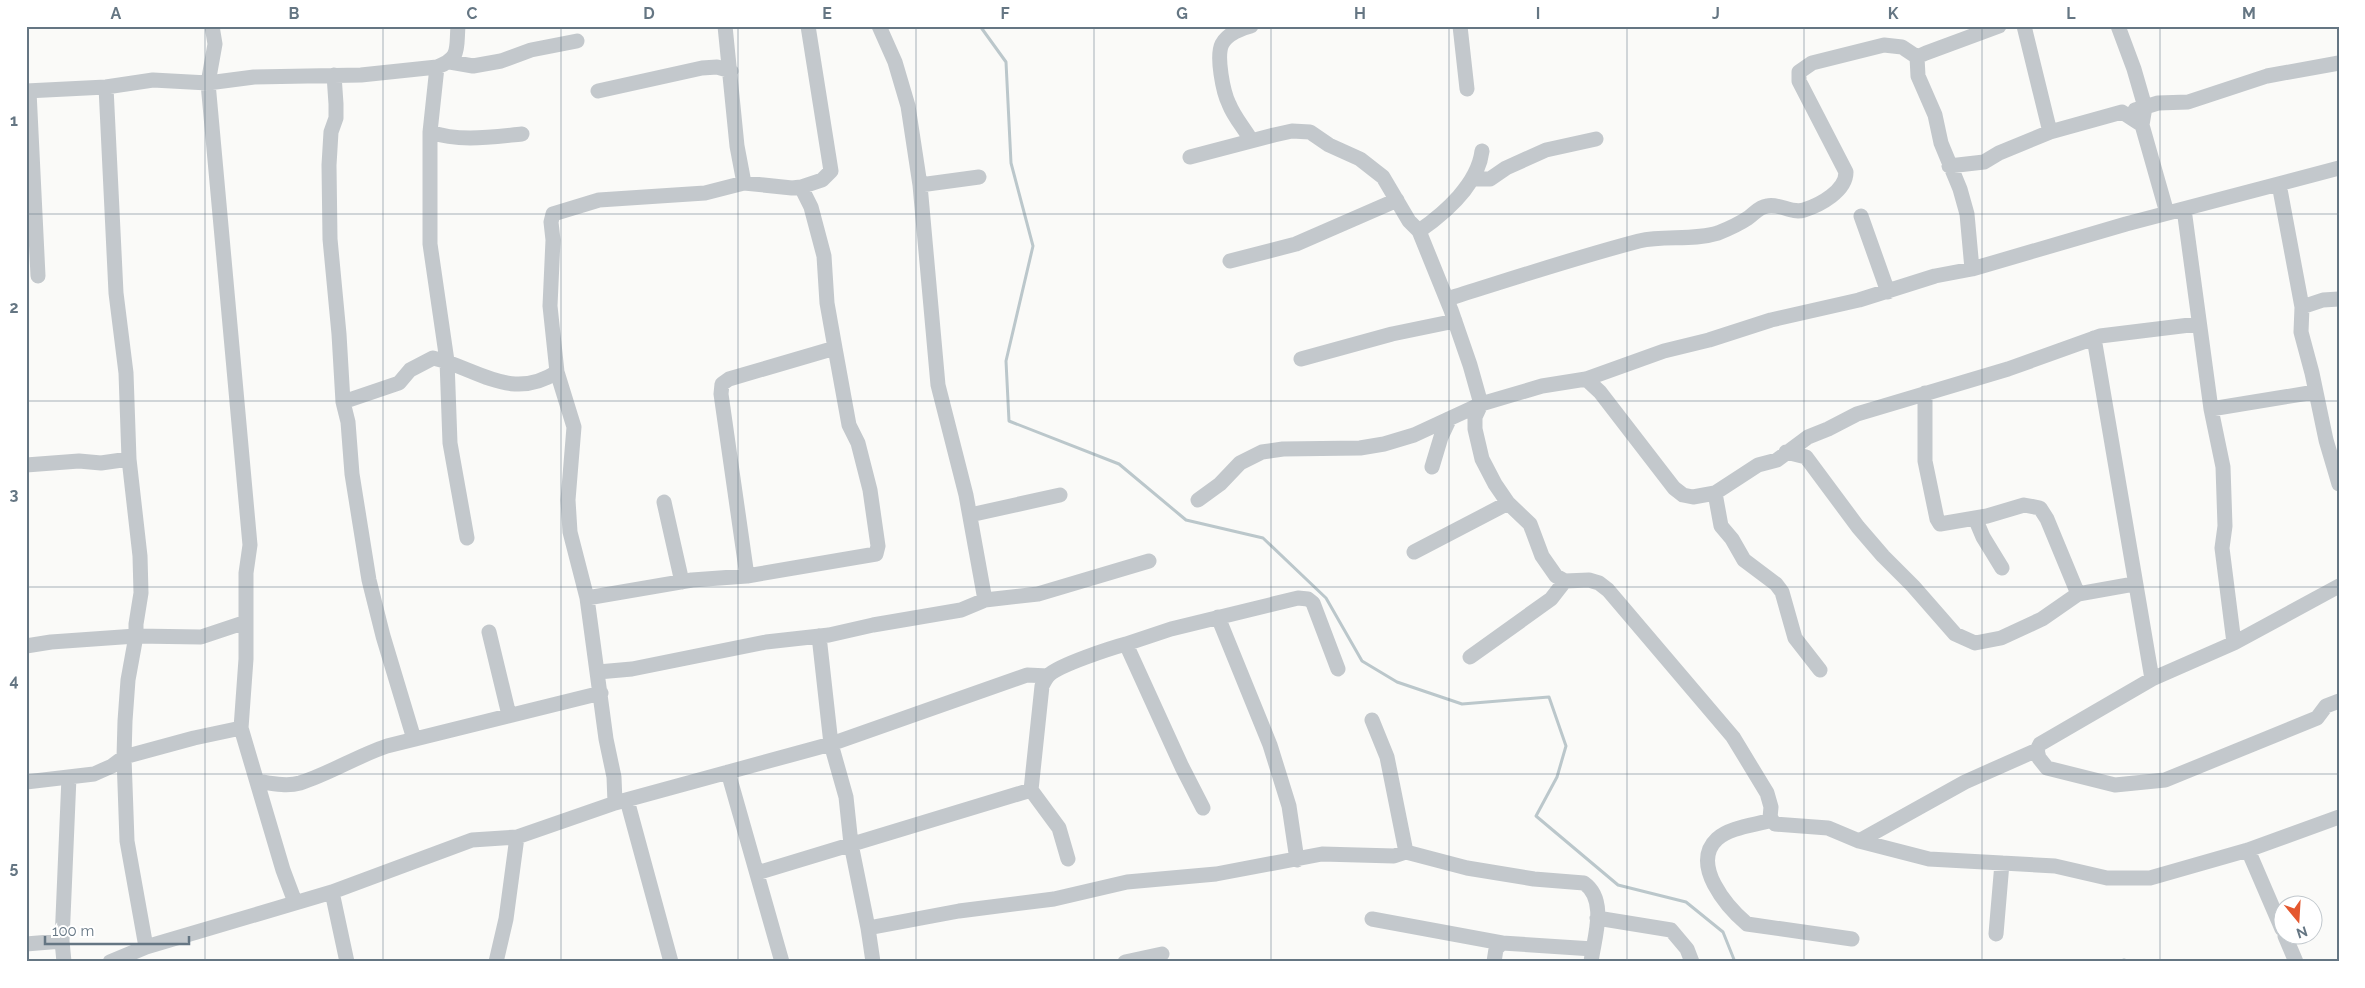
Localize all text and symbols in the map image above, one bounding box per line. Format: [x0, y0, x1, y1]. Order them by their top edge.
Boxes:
text: A [111, 4, 122, 23]
text: B [289, 4, 300, 23]
text: C [467, 4, 478, 23]
text: D [643, 4, 655, 23]
text: E [822, 4, 832, 23]
text: F [1000, 4, 1010, 23]
text: G [1176, 4, 1188, 23]
text: H [1354, 4, 1366, 23]
text: I [1536, 4, 1540, 23]
text: J [1712, 4, 1720, 23]
text: K [1888, 4, 1899, 23]
text: L [2066, 4, 2076, 23]
text: M [2242, 4, 2256, 23]
text: 1 [10, 111, 18, 130]
text: 2 [9, 298, 19, 317]
text: 3 [10, 485, 19, 504]
text: 4 [9, 671, 19, 690]
text: 5 [10, 858, 19, 877]
north arrow [2272, 896, 2322, 946]
scale bar [45, 913, 189, 945]
text: 100 m [52, 922, 94, 940]
text: N [2294, 923, 2310, 942]

